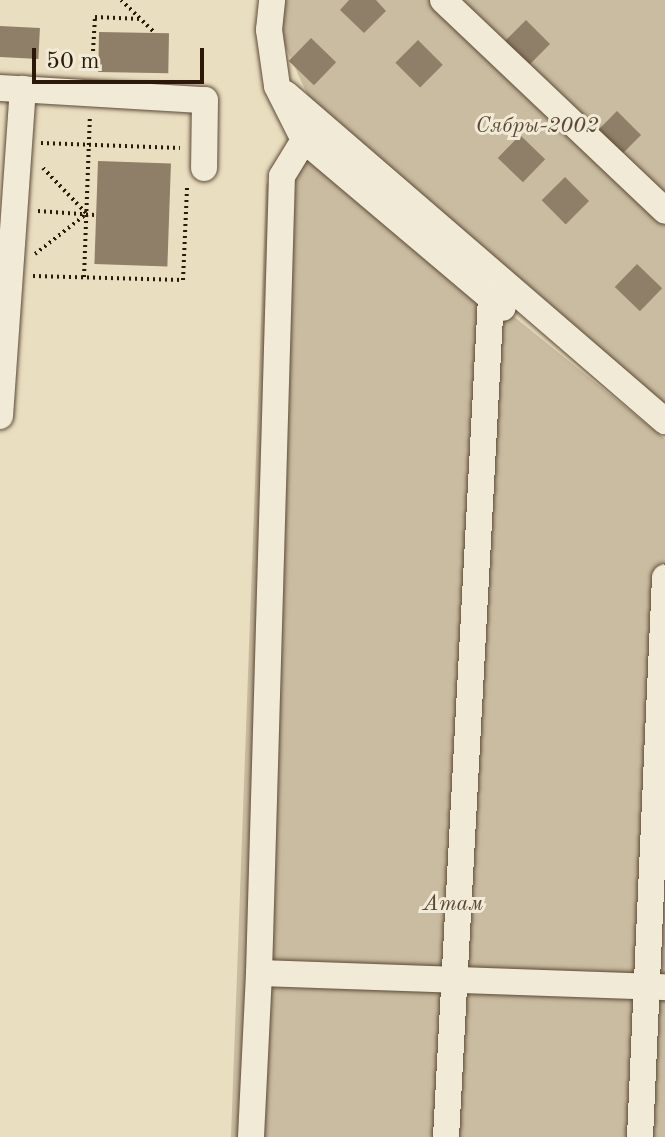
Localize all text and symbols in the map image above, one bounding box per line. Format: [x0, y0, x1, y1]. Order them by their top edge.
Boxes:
scale bar [36, 32, 208, 82]
text: 50 m [46, 50, 100, 74]
park label: Сябры-2002 [476, 114, 598, 140]
park label: Атам [423, 892, 483, 918]

